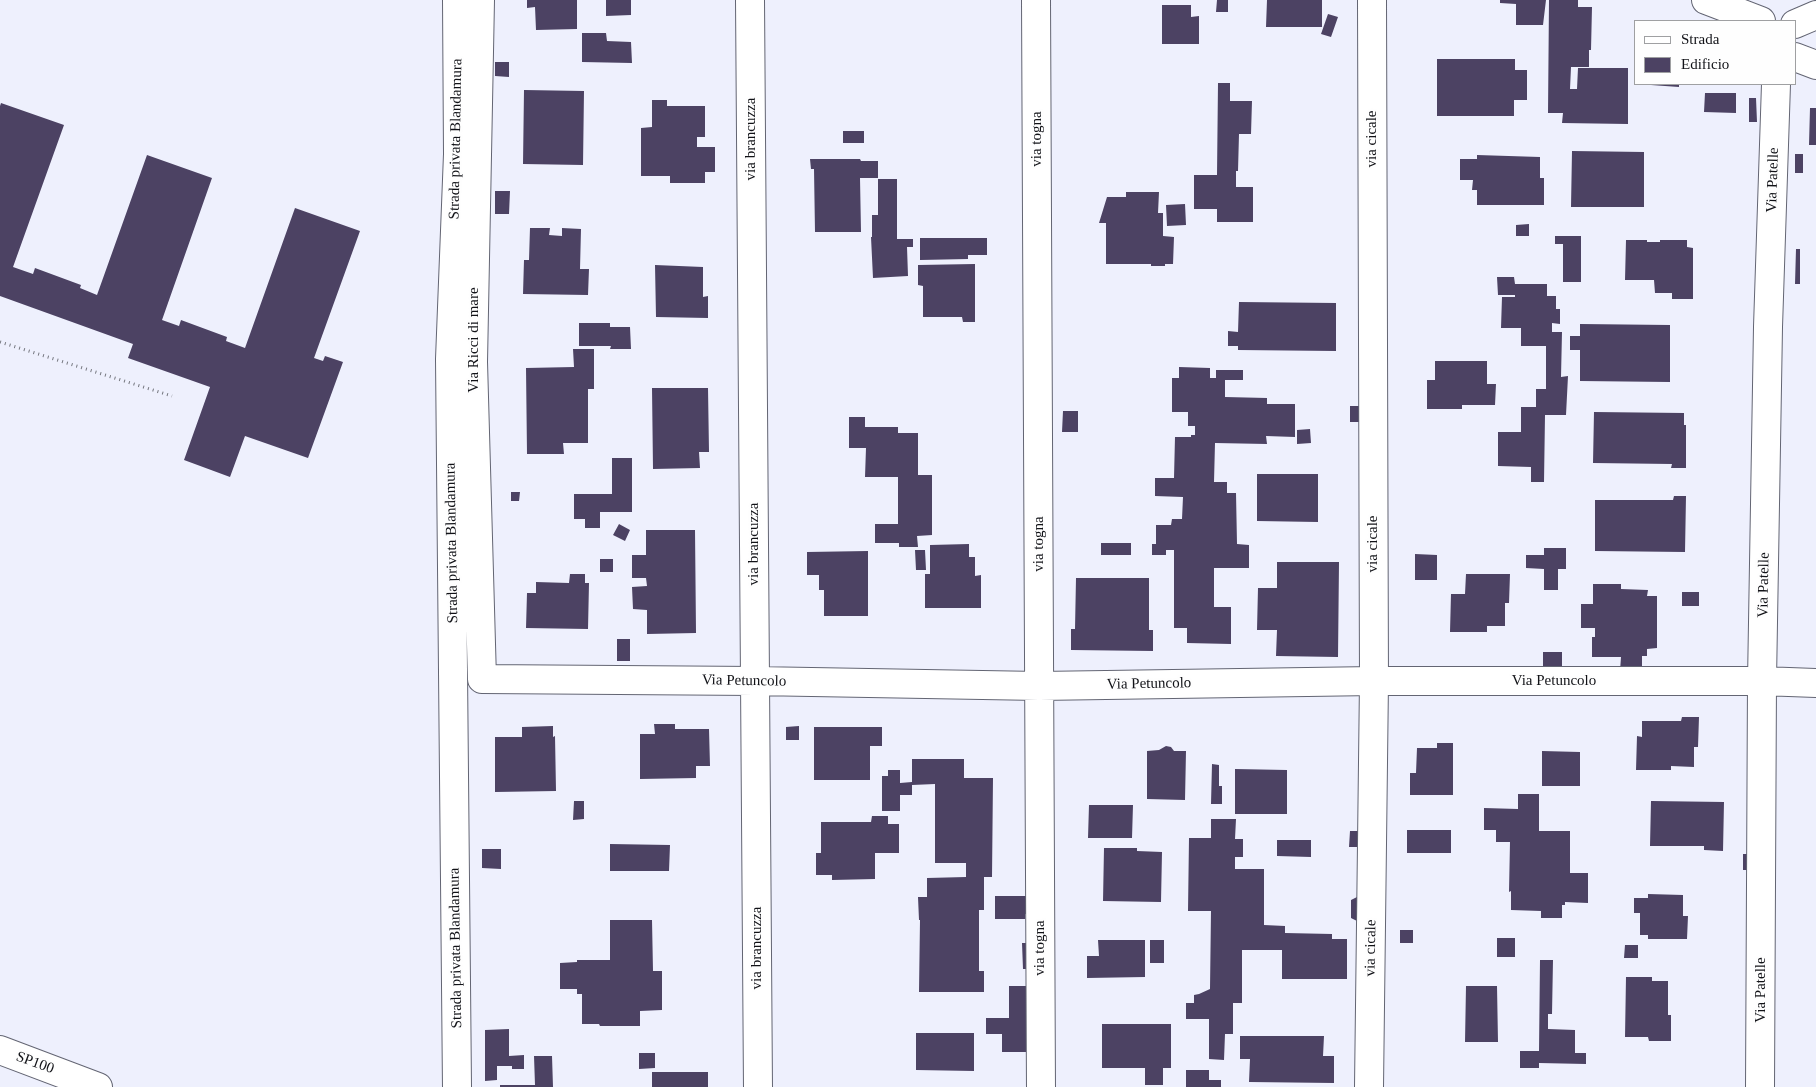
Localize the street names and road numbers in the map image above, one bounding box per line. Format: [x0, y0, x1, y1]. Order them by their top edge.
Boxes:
street label: Strada privata Blandamura [446, 58, 466, 220]
street label: via brancuzza [742, 98, 760, 180]
street label: via cicale [1363, 110, 1381, 168]
street label: via togna [1028, 111, 1046, 167]
street label: Via Patelle [1763, 147, 1783, 213]
street label: Via Ricci di mare [465, 287, 483, 393]
street label: Strada privata Blandamura [442, 462, 462, 624]
street label: via brancuzza [745, 503, 763, 585]
street label: via cicale [1364, 515, 1382, 573]
street label: via togna [1030, 516, 1048, 572]
street label: Via Patelle [1754, 552, 1774, 618]
street label: Via Petuncolo [702, 671, 786, 691]
street label: Via Petuncolo [1512, 672, 1596, 690]
street label: Via Petuncolo [1107, 674, 1191, 694]
street label: Strada privata Blandamura [446, 867, 466, 1029]
street label: via brancuzza [748, 907, 766, 989]
street label: via cicale [1362, 919, 1380, 977]
street label: via togna [1031, 920, 1049, 976]
street label: Via Patelle [1752, 957, 1770, 1023]
street label: SP100 [14, 1048, 56, 1078]

